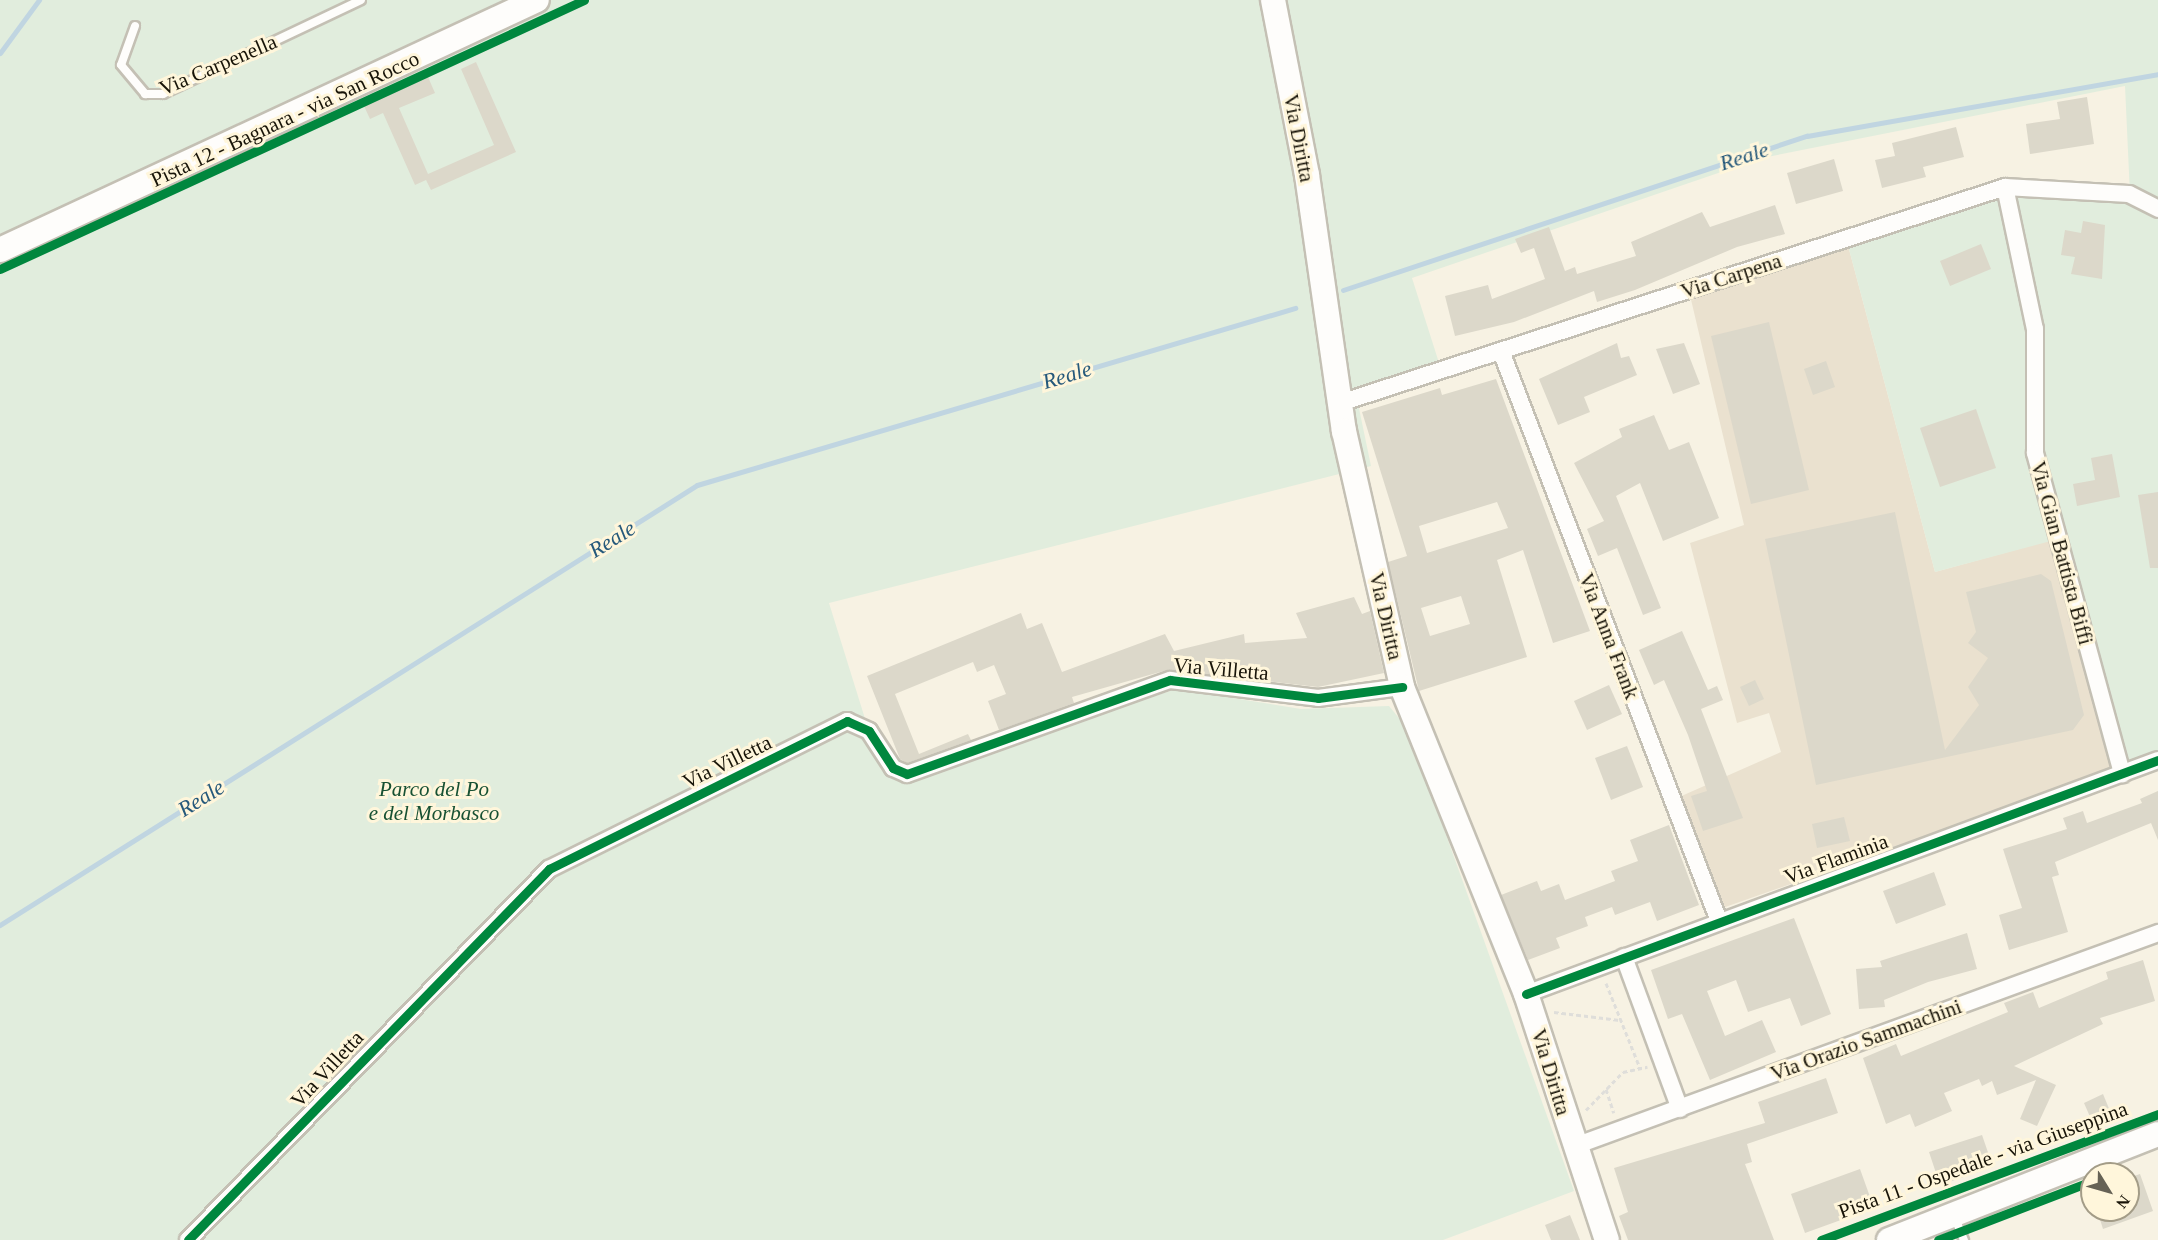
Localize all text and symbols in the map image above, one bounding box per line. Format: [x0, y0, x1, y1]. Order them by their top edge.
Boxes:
street label: Via Carpenella [155, 29, 281, 101]
street label: Pista 12 - Bagnara - via San Rocco [147, 46, 423, 192]
street label: Via Diritta [1278, 92, 1320, 184]
water label: Reale [1716, 136, 1772, 176]
street label: Via Carpena [1678, 248, 1784, 304]
water label: Reale [1039, 355, 1095, 395]
street label: Via Gian Battista Biffi [2025, 458, 2099, 648]
water label: Reale [584, 515, 640, 563]
street label: Via Anna Frank [1573, 569, 1645, 703]
street label: Via Diritta [1364, 570, 1408, 662]
street label: Via Villetta [1172, 652, 1270, 686]
street label: Via Villetta [678, 730, 776, 794]
water label: Reale [173, 774, 229, 822]
park label: Parco del Po e del Morbasco [369, 776, 499, 826]
street label: Via Flaminia [1780, 829, 1892, 889]
street label: Via Orazio Sammachini [1767, 994, 1965, 1086]
street label: Via Villetta [285, 1025, 369, 1113]
street label: Via Diritta [1526, 1026, 1576, 1118]
street label: Pista 11 - Ospedale - via Giuseppina [1835, 1096, 2131, 1224]
north arrow [2080, 1162, 2140, 1222]
text: N [2113, 1192, 2133, 1212]

